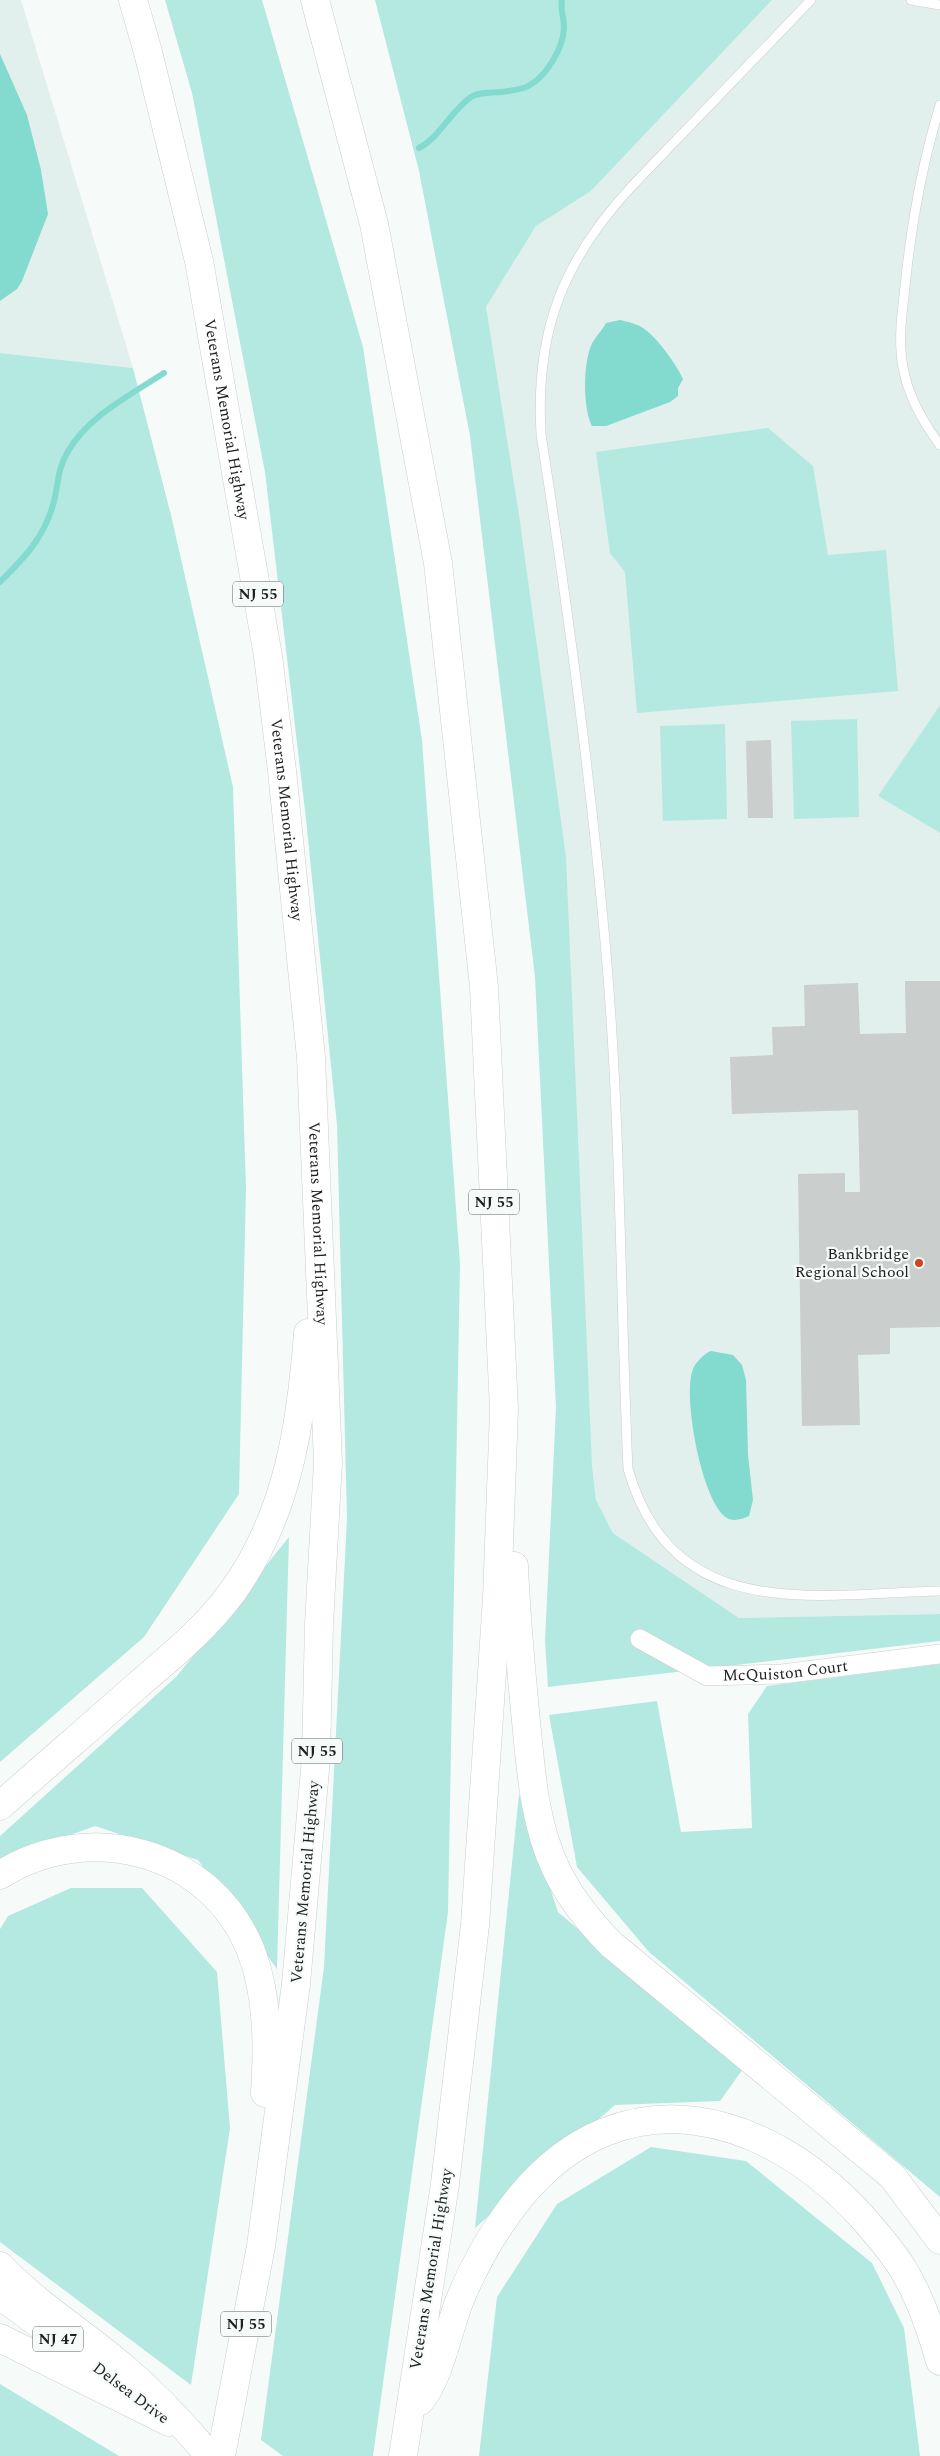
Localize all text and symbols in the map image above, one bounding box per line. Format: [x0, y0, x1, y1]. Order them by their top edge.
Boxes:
street label: Veterans Memorial Highway [197, 317, 256, 523]
road number: NJ 55 [233, 582, 283, 606]
street label: Veterans Memorial Highway [264, 717, 309, 923]
street label: Veterans Memorial Highway [302, 1121, 334, 1327]
road number: NJ 55 [469, 1190, 519, 1214]
place label: Bankbridge Regional School [795, 1242, 909, 1284]
marker: Bankbridge Regional School [913, 1257, 925, 1269]
street label: McQuiston Court [722, 1654, 850, 1688]
road number: NJ 55 [292, 1738, 342, 1764]
street label: Veterans Memorial Highway [284, 1778, 326, 1984]
street label: Veterans Memorial Highway [403, 2165, 459, 2371]
road number: NJ 55 [221, 2312, 271, 2336]
road number: NJ 47 [33, 2326, 83, 2352]
street label: Delsea Drive [88, 2356, 174, 2430]

